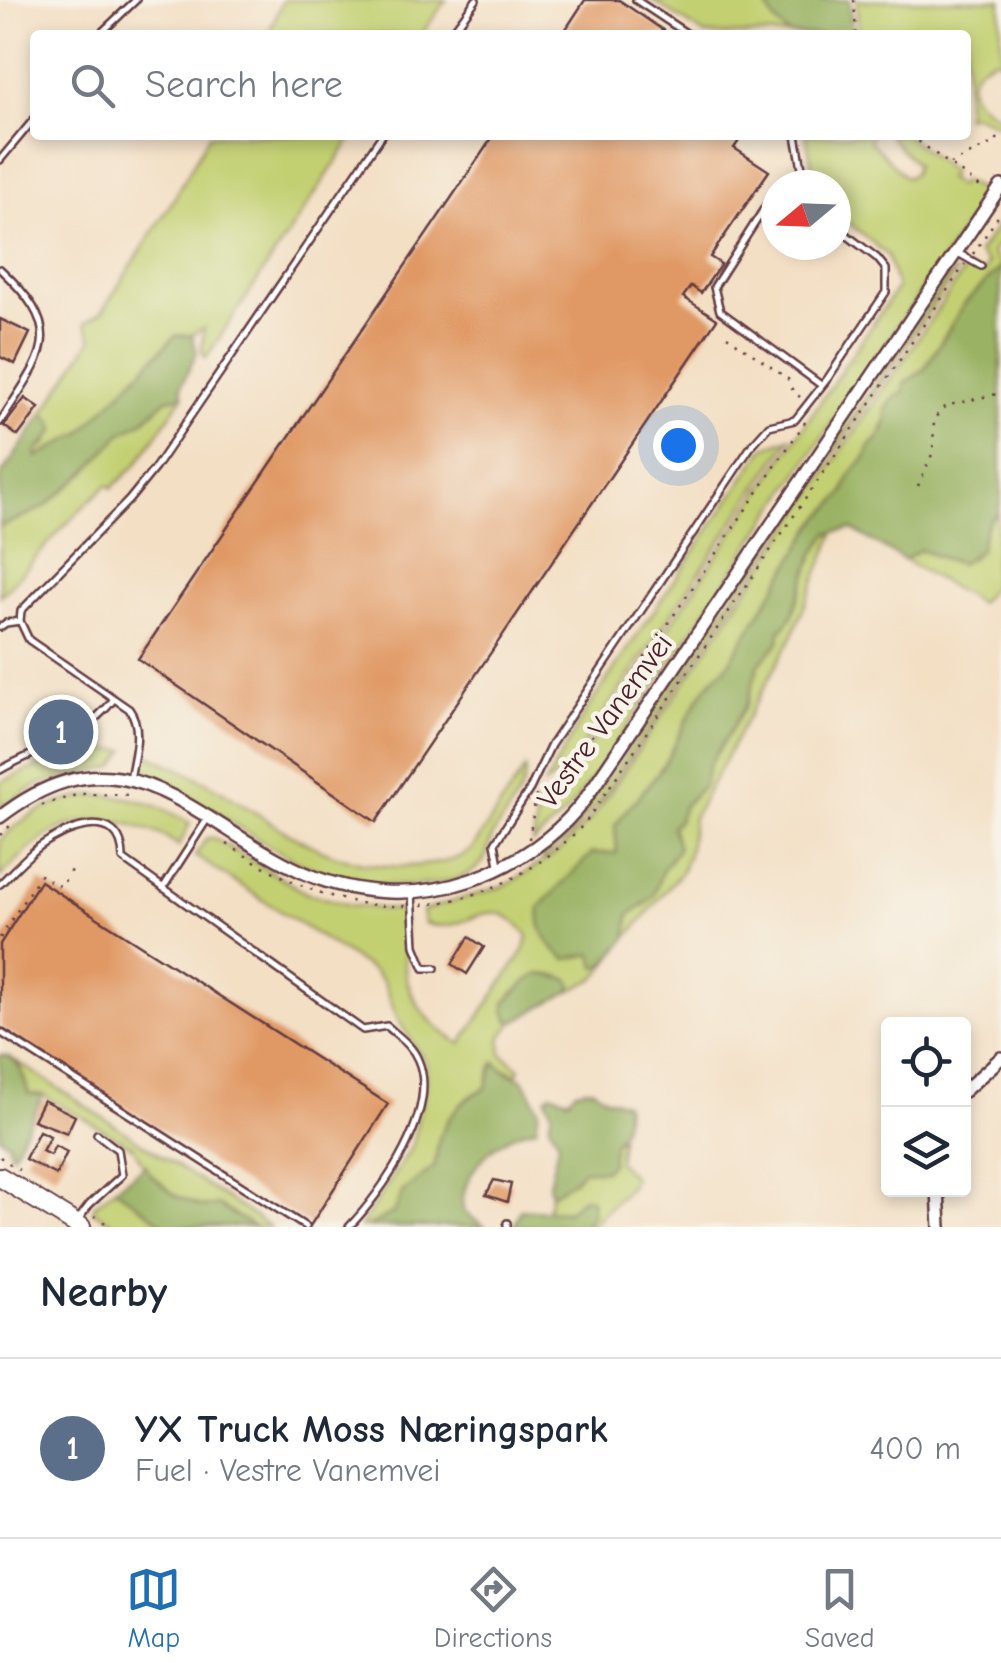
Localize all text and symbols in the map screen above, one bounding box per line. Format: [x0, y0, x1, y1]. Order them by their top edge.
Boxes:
search box [30, 30, 971, 140]
icon: search [65, 58, 120, 113]
text: Search here [145, 63, 343, 107]
north arrow [761, 170, 851, 260]
your location [653, 420, 704, 471]
street label: Vestre Vanemvei [530, 627, 680, 815]
pin: 1 [28, 694, 94, 770]
map controls [881, 1017, 971, 1197]
button: locate [881, 1017, 971, 1107]
button: layers [881, 1107, 971, 1197]
text: Nearby [40, 1268, 167, 1317]
text: YX Truck Moss Næringspark [135, 1408, 608, 1452]
text: 1 [66, 1430, 79, 1467]
text: 400 m [869, 1430, 961, 1467]
text: Fuel · Vestre Vanemvei [135, 1452, 440, 1489]
tab: Map [126, 1562, 181, 1654]
tab: Directions [434, 1562, 552, 1654]
tab: Saved [805, 1562, 875, 1654]

